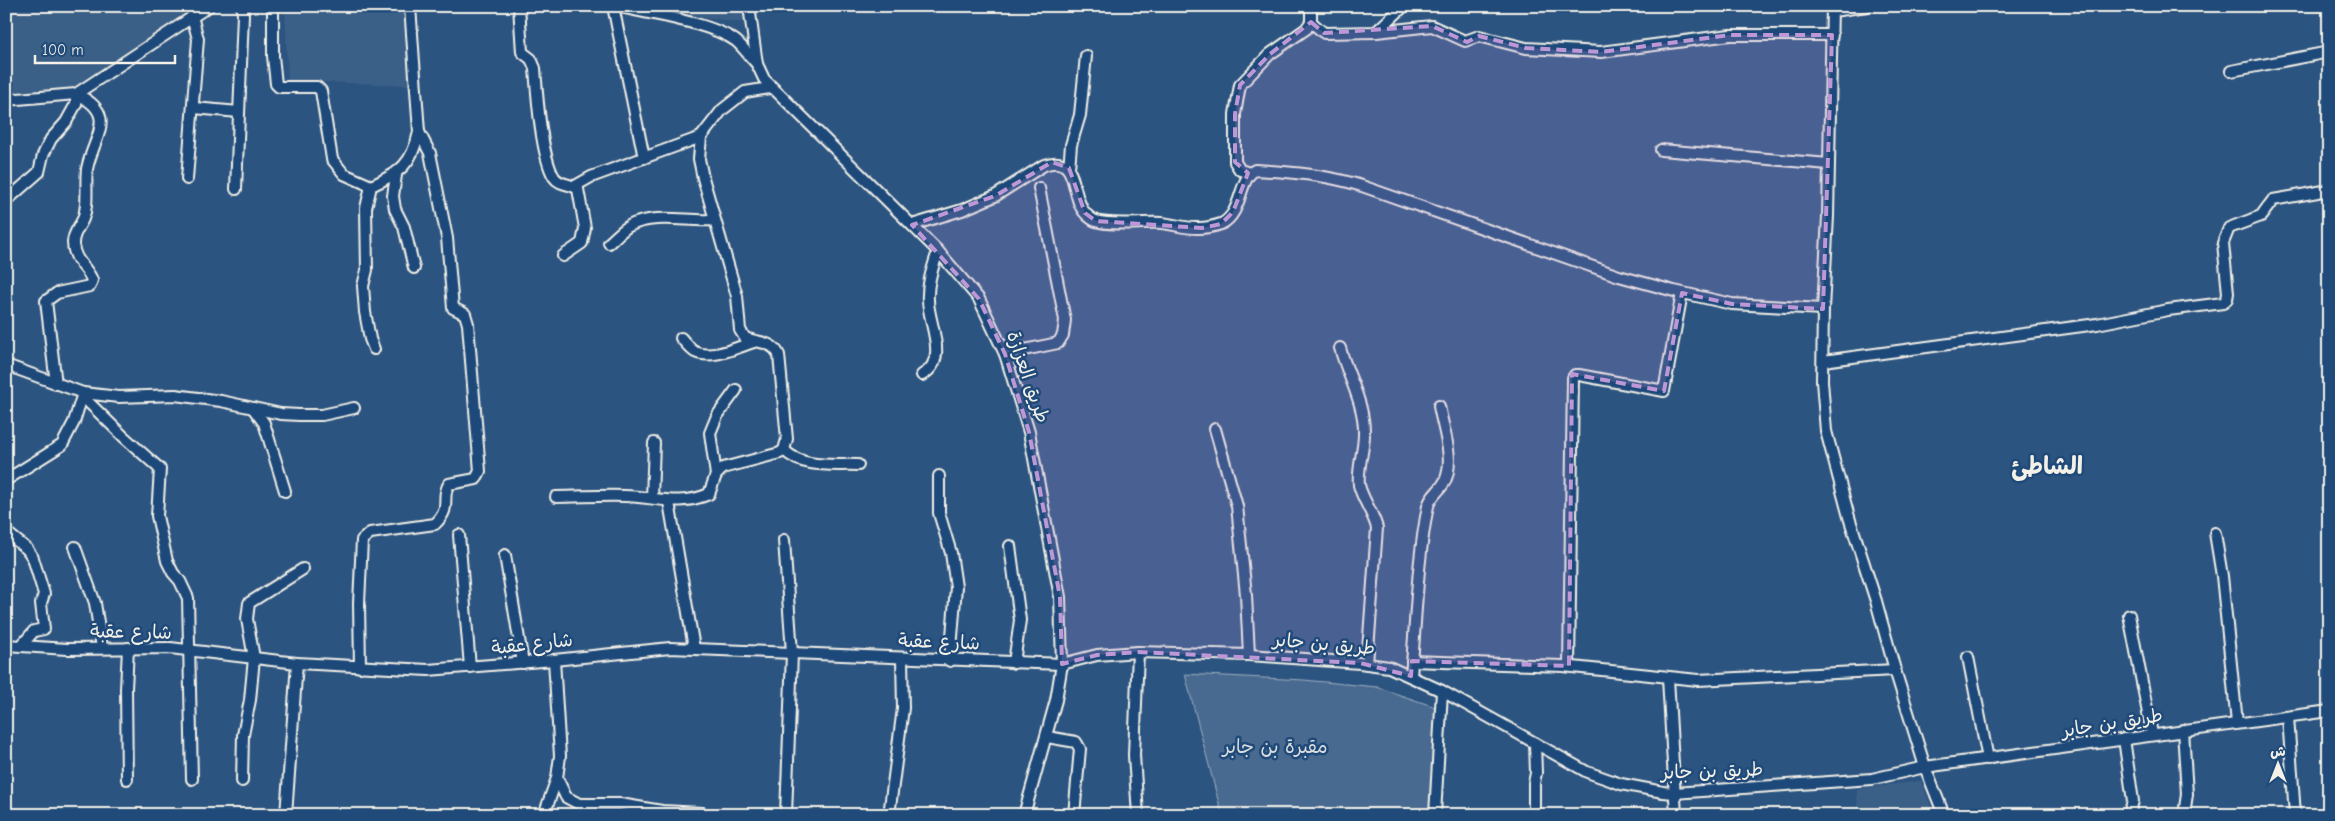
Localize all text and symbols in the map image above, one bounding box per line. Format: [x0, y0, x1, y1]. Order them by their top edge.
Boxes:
scale bar [35, 32, 175, 64]
text: 100 m [42, 41, 84, 59]
street label: طريق العزازة [1002, 328, 1054, 426]
district label: الشاطئ [2011, 452, 2083, 481]
street label: شارع عقبة [90, 620, 172, 646]
street label: طريق بن جابر [1270, 628, 1376, 659]
street label: شارع عقبة [490, 629, 574, 661]
street label: شارع عقبة [898, 630, 980, 656]
street label: طريق بن جابر [2058, 704, 2164, 742]
park label: مقبرة بن جابر [1221, 736, 1328, 758]
north arrow [2252, 738, 2302, 788]
text: ش [2270, 743, 2286, 760]
street label: طريق بن جابر [1658, 758, 1764, 784]

